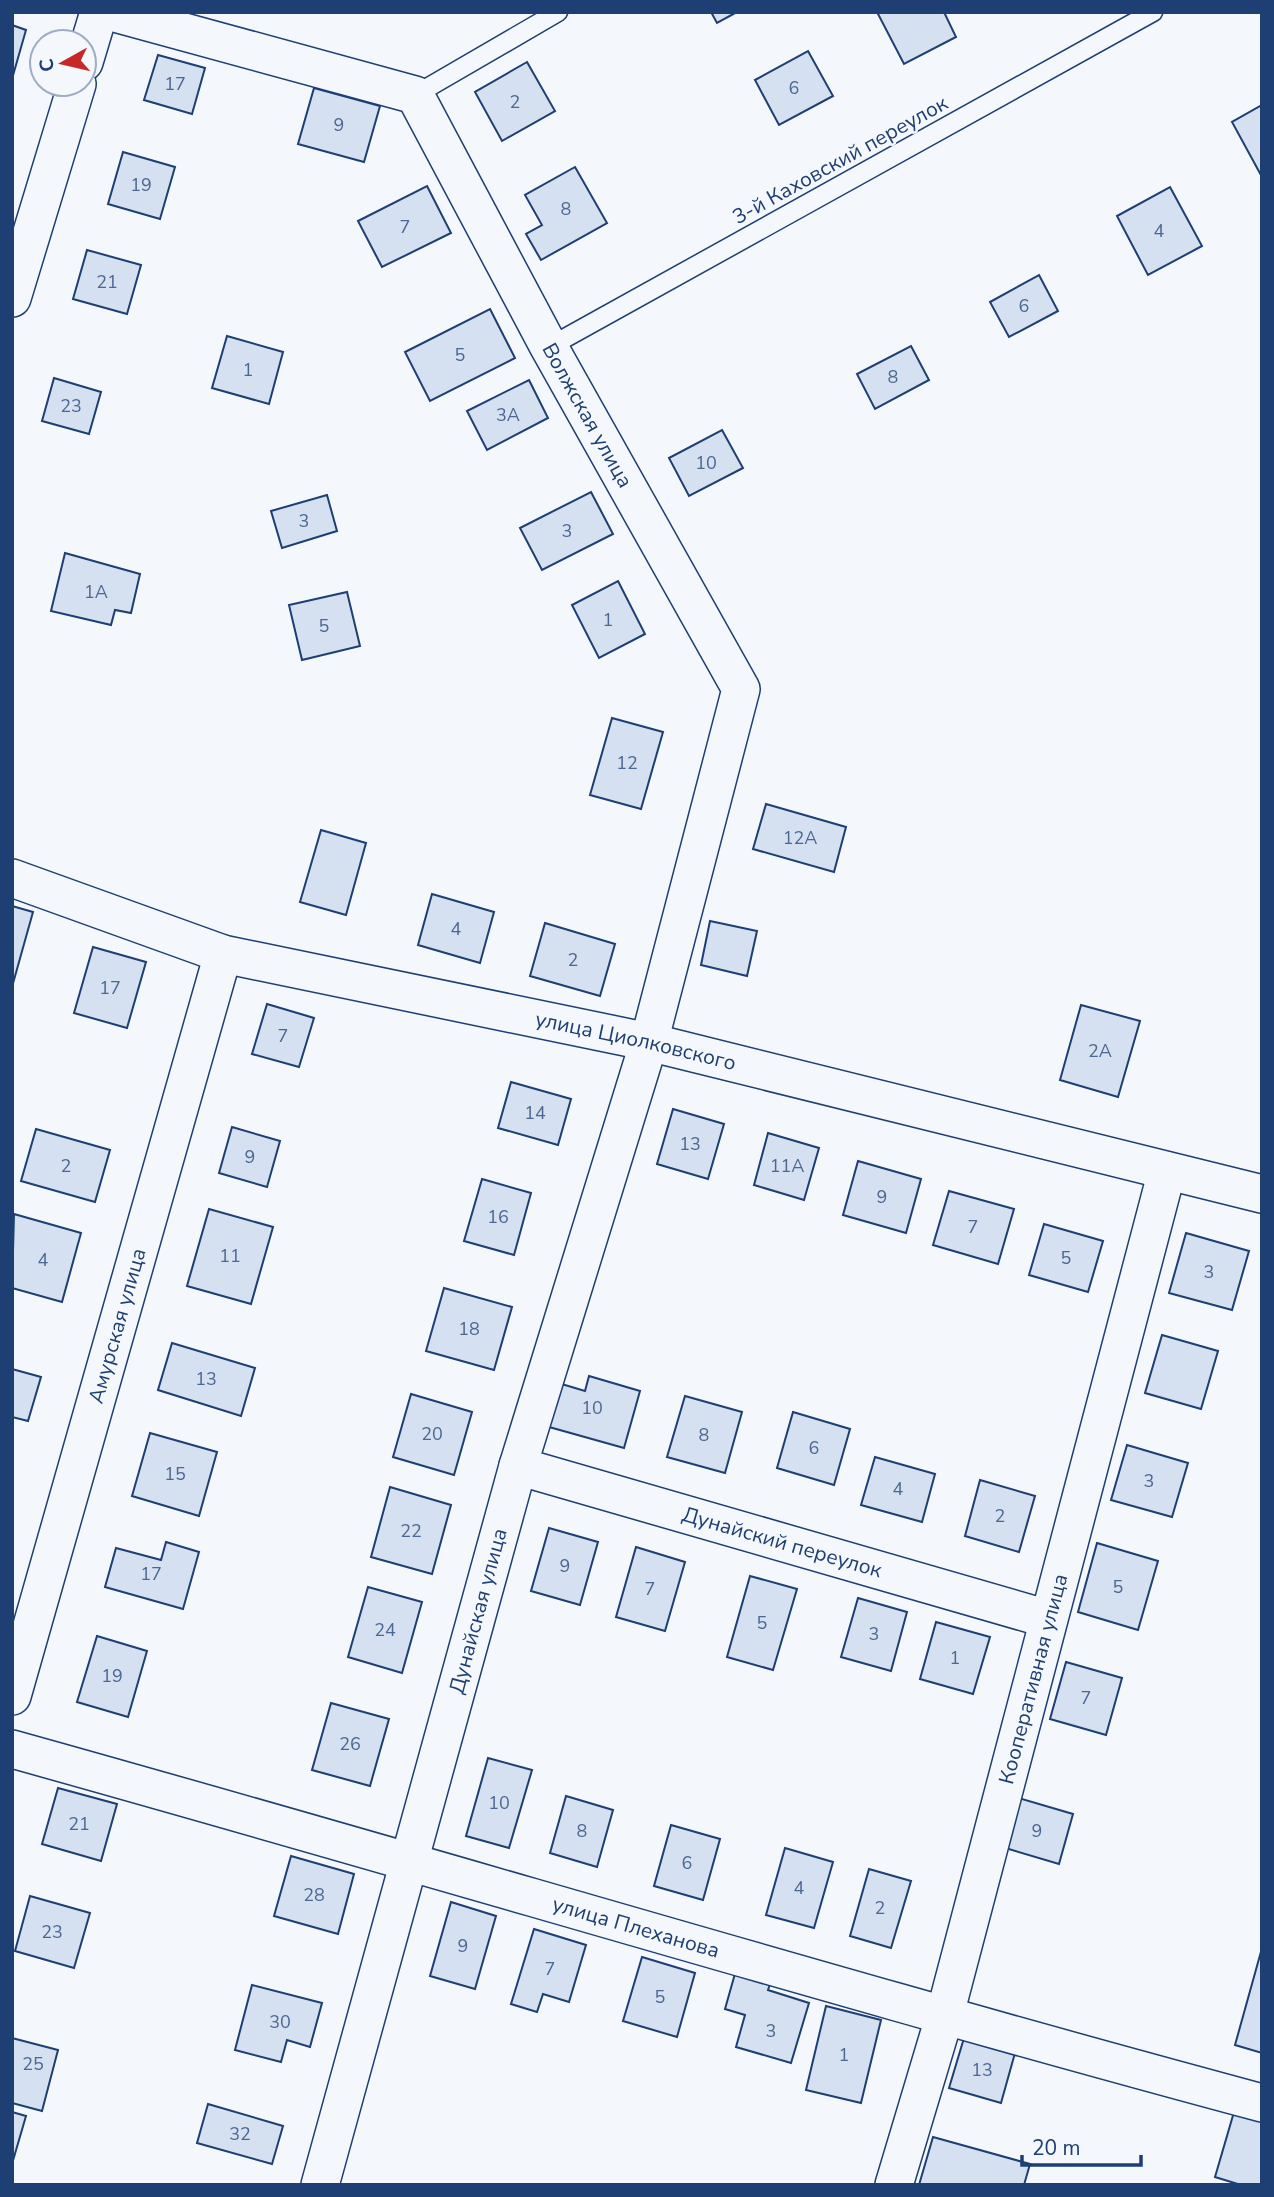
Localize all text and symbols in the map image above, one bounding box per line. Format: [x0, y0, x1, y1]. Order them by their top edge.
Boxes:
north arrow [28, 28, 98, 98]
text: С [33, 57, 61, 73]
house number: 17 [164, 72, 186, 96]
house number: 6 [789, 76, 799, 100]
street label: 3-й Каховский переулок [727, 89, 953, 231]
house number: 2 [510, 90, 520, 114]
house number: 9 [334, 113, 344, 137]
house number: 19 [130, 173, 152, 197]
house number: 8 [561, 197, 571, 221]
house number: 7 [400, 215, 410, 239]
house number: 4 [1154, 219, 1165, 243]
house number: 21 [96, 270, 118, 294]
house number: 6 [1019, 294, 1029, 318]
street label: Волжская улица [536, 338, 639, 493]
house number: 5 [455, 343, 465, 367]
house number: 1 [243, 358, 253, 382]
house number: 8 [888, 365, 898, 389]
house number: 23 [60, 394, 82, 418]
house number: 3А [496, 403, 520, 427]
house number: 10 [695, 451, 717, 475]
house number: 3 [299, 509, 309, 533]
house number: 3 [562, 519, 572, 543]
house number: 1А [84, 580, 108, 604]
house number: 1 [603, 608, 613, 632]
house number: 5 [319, 614, 329, 638]
house number: 12 [616, 751, 638, 775]
house number: 12А [783, 826, 817, 850]
house number: 4 [451, 917, 462, 941]
house number: 2 [568, 948, 578, 972]
house number: 17 [99, 976, 121, 1000]
street label: улица Циолковского [533, 1005, 739, 1077]
house number: 7 [278, 1024, 288, 1048]
house number: 2А [1088, 1039, 1112, 1063]
house number: 14 [524, 1101, 546, 1125]
house number: 13 [679, 1132, 701, 1156]
house number: 9 [245, 1145, 255, 1169]
house number: 2 [61, 1154, 71, 1178]
house number: 11А [770, 1154, 804, 1178]
house number: 9 [877, 1185, 887, 1209]
house number: 16 [487, 1205, 509, 1229]
house number: 7 [968, 1215, 978, 1239]
house number: 11 [219, 1244, 241, 1268]
street label: Амурская улица [82, 1245, 153, 1407]
house number: 5 [1061, 1246, 1071, 1270]
house number: 4 [38, 1248, 49, 1272]
house number: 3 [1204, 1260, 1214, 1284]
house number: 18 [458, 1317, 480, 1341]
house number: 13 [195, 1367, 217, 1391]
house number: 10 [581, 1396, 603, 1420]
house number: 20 [421, 1422, 443, 1446]
house number: 8 [699, 1423, 709, 1447]
house number: 6 [809, 1436, 819, 1460]
house number: 15 [164, 1462, 186, 1486]
house number: 3 [1144, 1469, 1154, 1493]
house number: 4 [893, 1477, 904, 1501]
street label: Дунайский переулок [679, 1500, 886, 1585]
house number: 2 [995, 1504, 1005, 1528]
house number: 22 [400, 1519, 422, 1543]
street label: Дунайская улица [442, 1525, 514, 1697]
house number: 9 [560, 1554, 570, 1578]
house number: 17 [140, 1562, 162, 1586]
street label: Кооперативная улица [992, 1571, 1074, 1787]
house number: 5 [1113, 1575, 1123, 1599]
house number: 7 [645, 1577, 655, 1601]
house number: 5 [757, 1611, 767, 1635]
house number: 24 [374, 1618, 396, 1642]
house number: 3 [869, 1622, 879, 1646]
house number: 1 [950, 1646, 960, 1670]
house number: 19 [101, 1664, 123, 1688]
house number: 7 [1081, 1686, 1091, 1710]
house number: 26 [339, 1732, 361, 1756]
house number: 10 [488, 1791, 510, 1815]
house number: 21 [68, 1812, 90, 1836]
house number: 8 [577, 1819, 587, 1843]
house number: 9 [1032, 1819, 1042, 1843]
house number: 6 [682, 1851, 692, 1875]
house number: 4 [794, 1876, 805, 1900]
house number: 28 [303, 1883, 325, 1907]
street label: улица Плеханова [549, 1890, 723, 1965]
house number: 2 [875, 1896, 885, 1920]
house number: 23 [41, 1920, 63, 1944]
house number: 9 [458, 1934, 468, 1958]
house number: 7 [545, 1957, 555, 1981]
house number: 5 [655, 1985, 665, 2009]
house number: 30 [269, 2010, 291, 2034]
house number: 3 [766, 2019, 776, 2043]
house number: 1 [839, 2043, 849, 2067]
house number: 25 [22, 2052, 44, 2076]
house number: 13 [971, 2058, 993, 2082]
house number: 32 [229, 2122, 251, 2146]
scale bar [1022, 2124, 1141, 2168]
text: 20 m [1032, 2134, 1081, 2162]

